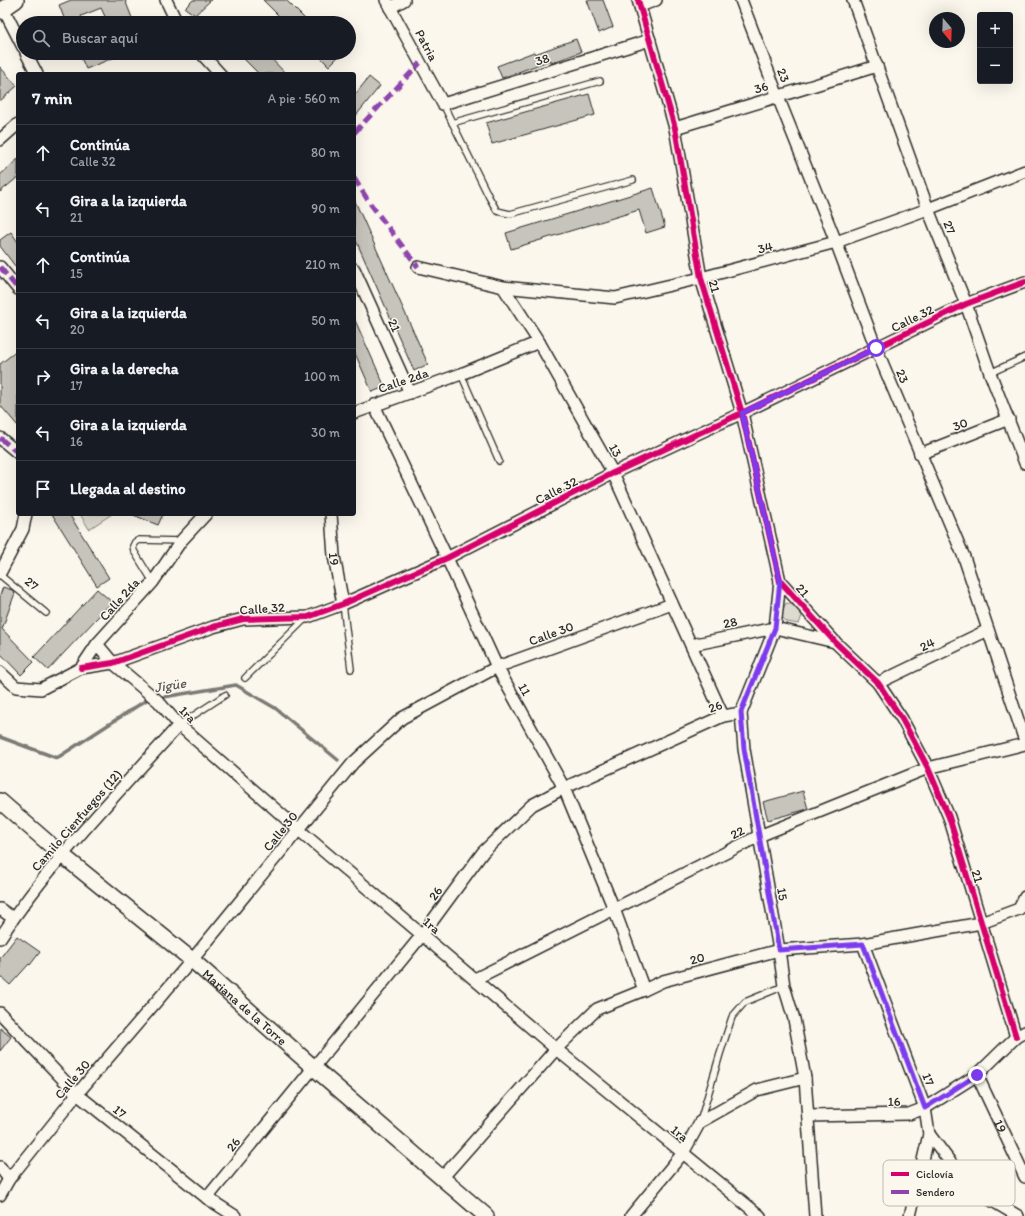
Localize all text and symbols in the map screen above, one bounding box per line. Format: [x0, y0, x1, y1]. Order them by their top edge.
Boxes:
north arrow [929, 12, 965, 48]
map controls [977, 12, 1013, 84]
button: + [977, 12, 1013, 48]
search box [16, 16, 356, 60]
icon: search [30, 27, 52, 49]
street label: Patria [412, 27, 441, 64]
text: Buscar aquí [62, 29, 138, 47]
button: − [977, 48, 1013, 84]
street label: 38 [533, 50, 551, 69]
street label: 23 [774, 66, 793, 84]
street label: 36 [752, 78, 770, 97]
text: 7 min [32, 88, 72, 108]
text: A pie · 560 m [268, 91, 340, 106]
text: Continúa [70, 136, 130, 154]
icon: ahead [32, 142, 54, 164]
text: 80 m [311, 145, 340, 160]
text: Calle 32 [70, 154, 116, 169]
text: Gira a la izquierda [70, 192, 187, 210]
icon: left [32, 198, 54, 220]
text: 90 m [311, 201, 340, 216]
text: 21 [70, 210, 83, 225]
street label: 27 [940, 218, 959, 237]
street label: 34 [756, 238, 774, 257]
text: Continúa [70, 248, 130, 266]
icon: ahead [32, 254, 54, 276]
text: 210 m [305, 257, 340, 272]
text: 15 [70, 266, 83, 281]
street label: 21 [706, 278, 724, 294]
street label: Calle 32 [888, 302, 936, 335]
text: Gira a la izquierda [70, 304, 187, 322]
icon: left [32, 310, 54, 332]
text: 50 m [311, 313, 340, 328]
street label: 21 [385, 316, 404, 334]
text: 20 [70, 322, 85, 337]
route start [867, 339, 885, 357]
text: Gira a la derecha [70, 360, 179, 378]
street label: Calle 2da [376, 365, 431, 396]
icon: right [32, 366, 54, 388]
street label: 23 [893, 367, 912, 386]
text: 100 m [304, 369, 340, 384]
text: 17 [70, 378, 82, 393]
street label: 30 [950, 415, 970, 434]
text: Gira a la izquierda [70, 416, 187, 434]
icon: left [32, 422, 54, 444]
text: 30 m [311, 425, 340, 440]
text: 16 [70, 434, 83, 449]
street label: 13 [606, 441, 625, 460]
street label: Calle 32 [533, 473, 580, 507]
icon: arrive [32, 478, 54, 500]
text: Llegada al destino [70, 480, 186, 498]
street label: 19 [326, 552, 343, 567]
street label: 27 [22, 573, 42, 594]
street label: Calle 2da [96, 575, 143, 624]
street label: 21 [793, 581, 813, 600]
street label: Calle 32 [239, 599, 285, 618]
street label: 28 [722, 614, 738, 631]
street label: Calle 30 [527, 618, 576, 649]
street label: 24 [917, 634, 937, 654]
water label: Jigüe [153, 674, 189, 696]
street label: 11 [515, 680, 534, 698]
street label: 26 [706, 697, 724, 716]
street label: 1ra [176, 703, 199, 726]
street label: Camilo Cienfuegos (12) [28, 767, 125, 874]
street label: Calle 30 [260, 808, 301, 854]
street label: 22 [728, 823, 747, 842]
street label: 21 [968, 868, 987, 884]
street label: 26 [425, 883, 446, 903]
street label: 15 [774, 886, 791, 902]
street label: 1ra [420, 914, 444, 937]
street label: 20 [688, 949, 706, 968]
street label: Mariana de la Torre [199, 966, 290, 1048]
street label: Calle 30 [52, 1057, 93, 1102]
route end [968, 1066, 986, 1084]
street label: 17 [919, 1071, 938, 1088]
street label: 16 [887, 1094, 901, 1109]
street label: 17 [110, 1102, 130, 1121]
street label: 19 [991, 1117, 1010, 1135]
street label: 1ra [668, 1122, 692, 1145]
street label: 26 [223, 1134, 244, 1154]
legend [883, 1160, 1015, 1206]
text: Ciclovía [916, 1168, 954, 1181]
text: Sendero [916, 1186, 955, 1199]

